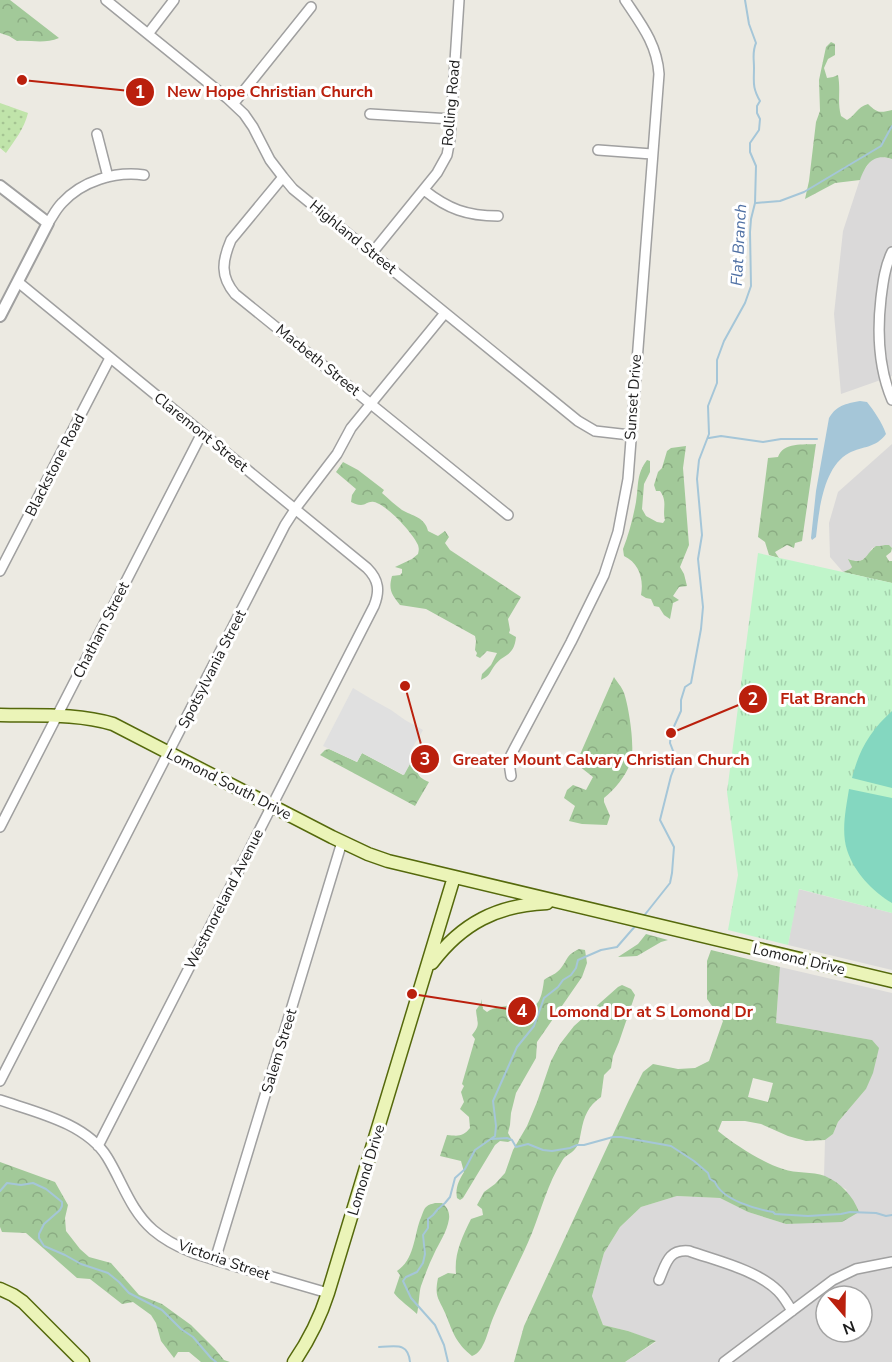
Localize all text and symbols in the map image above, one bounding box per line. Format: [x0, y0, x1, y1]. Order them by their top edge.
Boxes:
street label: Rolling Road [437, 59, 465, 147]
callout: New Hope Christian Church [125, 75, 385, 109]
text: 1 [135, 80, 145, 104]
text: New Hope Christian Church [167, 81, 373, 103]
street label: Highland Street [305, 196, 401, 279]
water label: Flat Branch [726, 203, 752, 287]
street label: Macbeth Street [272, 320, 365, 401]
street label: Sunset Drive [620, 353, 646, 441]
street label: Claremont Street [150, 388, 253, 477]
street label: Blackstone Road [20, 410, 90, 520]
street label: Chatham Street [68, 578, 134, 682]
street label: Spotsylvania Street [173, 606, 251, 732]
callout: Flat Branch [738, 682, 878, 716]
text: 2 [748, 687, 758, 711]
text: Flat Branch [780, 688, 866, 710]
callout: Greater Mount Calvary Christian Church [410, 742, 761, 776]
street label: Lomond South Drive [163, 744, 295, 824]
text: 3 [420, 747, 430, 771]
text: Greater Mount Calvary Christian Church [452, 749, 750, 771]
street label: Westmoreland Avenue [180, 825, 268, 973]
street label: Lomond Drive [751, 939, 847, 979]
callout: Lomond Dr at S Lomond Dr [507, 994, 766, 1028]
text: 4 [517, 999, 528, 1023]
text: Lomond Dr at S Lomond Dr [549, 1001, 754, 1023]
street label: Salem Street [257, 1006, 302, 1096]
street label: Lomond Drive [343, 1122, 389, 1218]
street label: Victoria Street [174, 1235, 273, 1285]
north arrow [814, 1284, 874, 1344]
text: N [839, 1315, 858, 1340]

